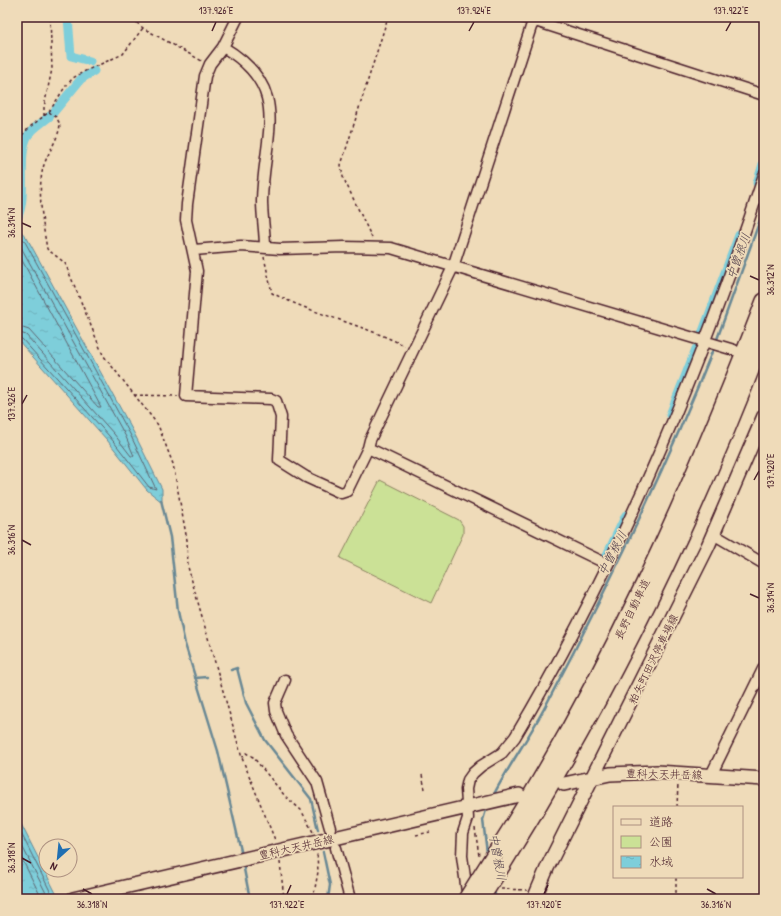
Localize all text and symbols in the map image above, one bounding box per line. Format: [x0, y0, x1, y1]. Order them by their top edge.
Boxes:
text: 137.926°E [199, 4, 234, 17]
text: 137.924°E [457, 4, 492, 17]
text: 137.922°E [714, 4, 749, 17]
text: 36.314°N [5, 208, 18, 238]
water label: 中曽根川 [722, 231, 754, 281]
text: 36.312°N [764, 264, 777, 296]
text: 137.926°E [5, 386, 18, 421]
text: 137.920°E [764, 453, 777, 488]
text: 36.316°N [5, 525, 18, 555]
water label: 中曽根川 [594, 528, 630, 578]
street label: 長野自動車道 [611, 576, 653, 642]
text: 36.314°N [764, 583, 777, 613]
street label: 粕矢町田沢停車場線 [625, 611, 681, 707]
street label: 豊科大天井岳線 [625, 766, 703, 782]
legend [613, 806, 743, 878]
text: 道路 [649, 813, 673, 830]
street label: 豊科大天井岳線 [257, 832, 335, 862]
water label: 中曽根川 [485, 832, 511, 882]
text: 公園 [649, 833, 673, 850]
north arrow [38, 838, 78, 878]
text: 36.318°N [5, 843, 18, 873]
text: 水域 [649, 853, 673, 870]
text: N [48, 859, 59, 874]
text: 36.318°N [77, 898, 107, 911]
text: 137.922°E [270, 898, 305, 911]
text: 137.920°E [527, 898, 562, 911]
text: 36.316°N [701, 898, 731, 911]

